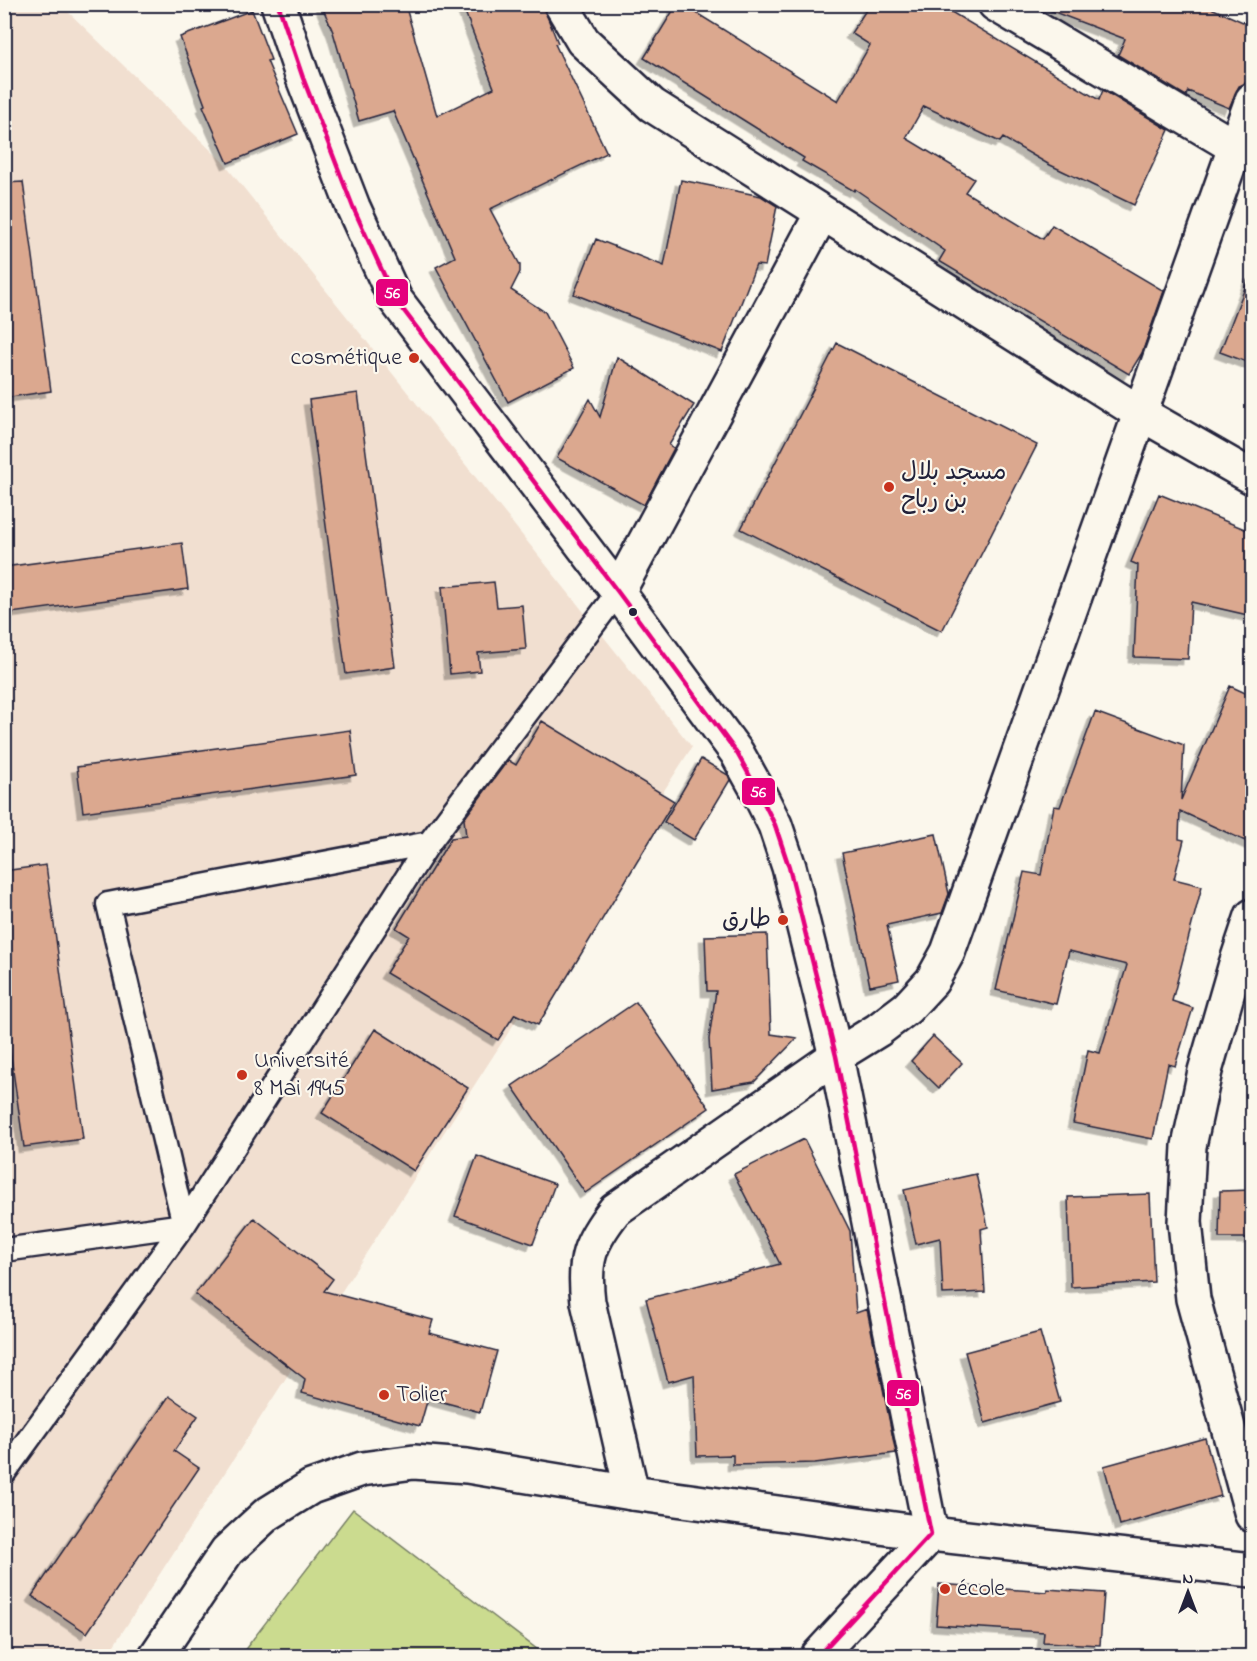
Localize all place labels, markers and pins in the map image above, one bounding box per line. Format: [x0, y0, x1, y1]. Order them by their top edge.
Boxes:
place label: cosmétique [290, 341, 402, 376]
marker: cosmétique [407, 351, 421, 365]
place label: مسجد بلال بن رباح [901, 456, 1007, 519]
marker: مسجد بلال بن رباح [882, 480, 896, 494]
unlabelled marker [627, 606, 639, 618]
place label: طارق [722, 903, 771, 938]
marker: طارق [776, 913, 790, 927]
place label: Université 8 Mai 1945 [254, 1044, 349, 1107]
marker: Université 8 Mai 1945 [235, 1068, 249, 1082]
place label: Tolier [396, 1378, 448, 1413]
marker: Tolier [377, 1388, 391, 1402]
place label: école [957, 1572, 1005, 1607]
marker: école [938, 1582, 952, 1596]

